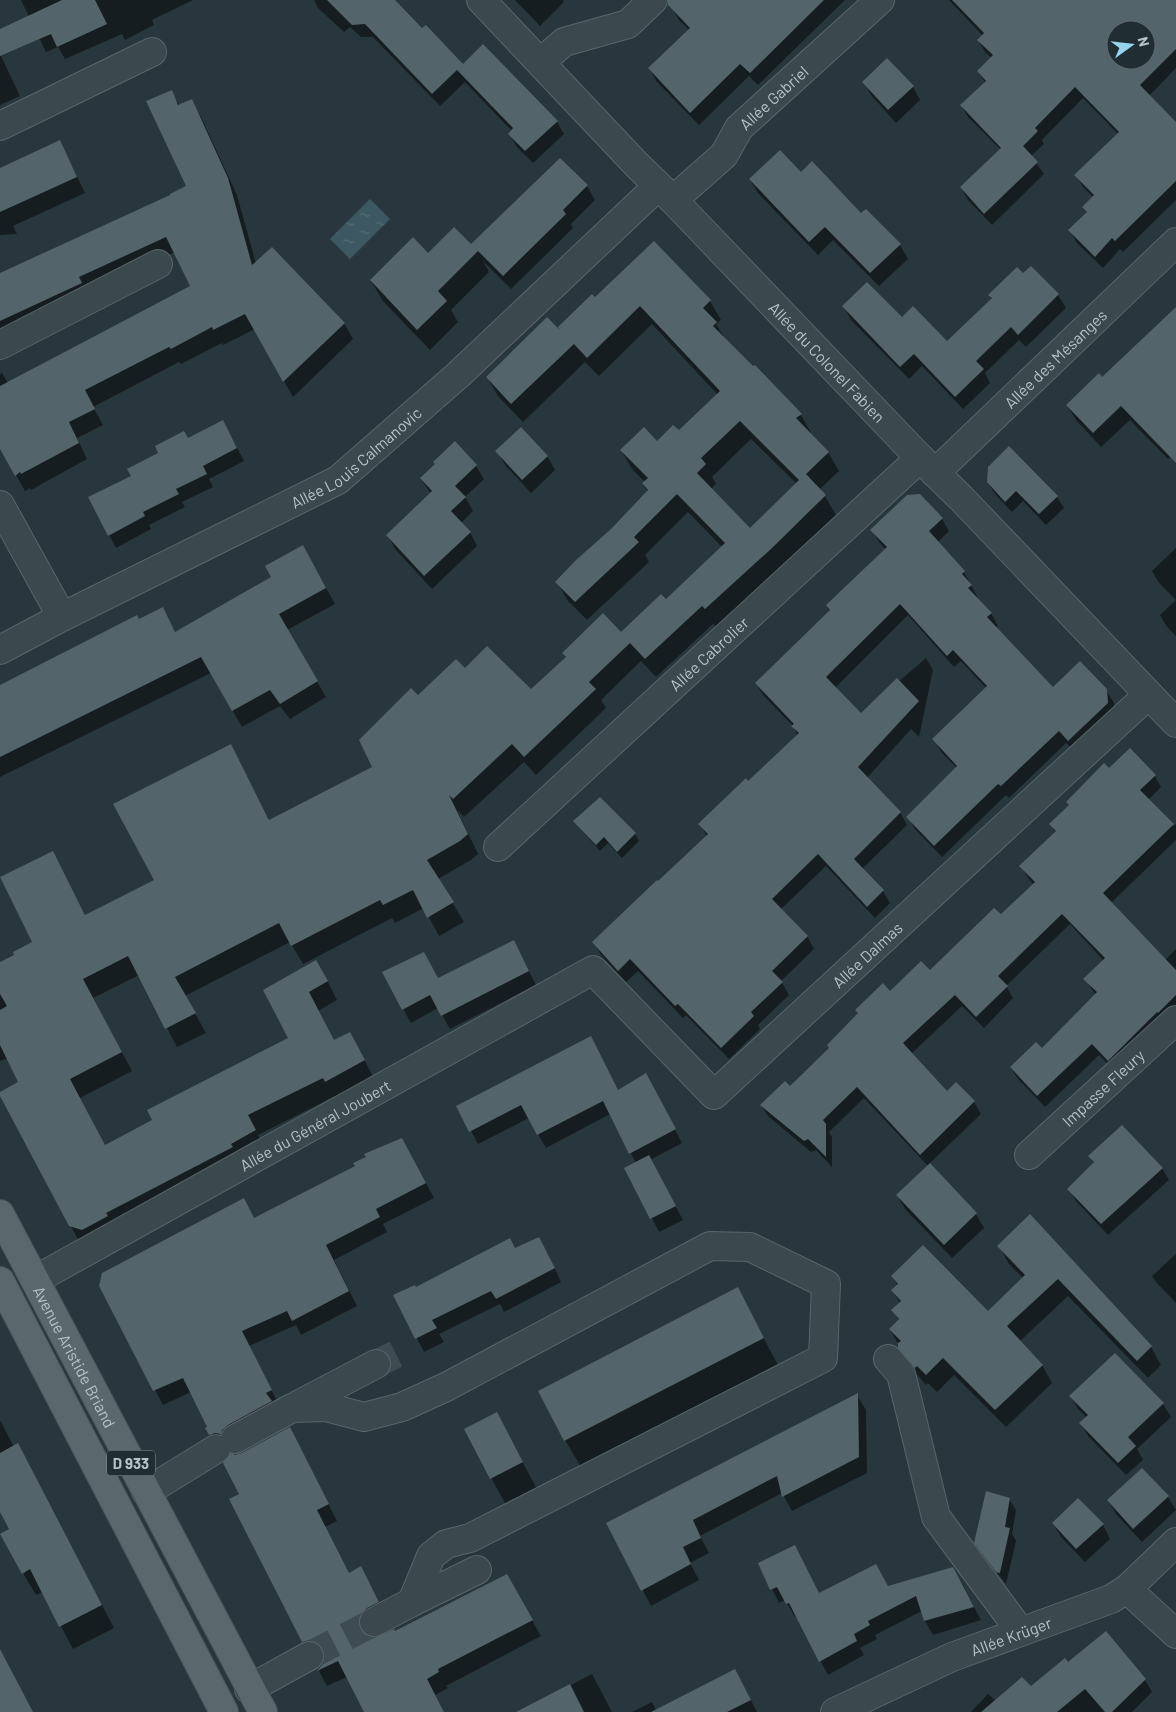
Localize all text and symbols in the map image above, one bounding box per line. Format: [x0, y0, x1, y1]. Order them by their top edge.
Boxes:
north arrow [1106, 20, 1156, 70]
text: N [1135, 35, 1153, 48]
street label: Allée Gabriel [735, 61, 811, 133]
street label: Allée du Colonel Fabien [766, 297, 890, 426]
street label: Allée des Mésanges [1000, 305, 1110, 411]
street label: Allée Louis Calmanovic [287, 402, 425, 511]
street label: Allée Cabrolier [665, 612, 752, 694]
street label: Allée Dalmas [828, 917, 906, 991]
street label: Impasse Fleury [1058, 1044, 1148, 1130]
street label: Allée du Général Joubert [236, 1075, 394, 1174]
street label: Avenue Aristide Briand [30, 1282, 120, 1430]
road number: D 933 [107, 1450, 155, 1476]
street label: Allée Krüger [968, 1612, 1054, 1659]

